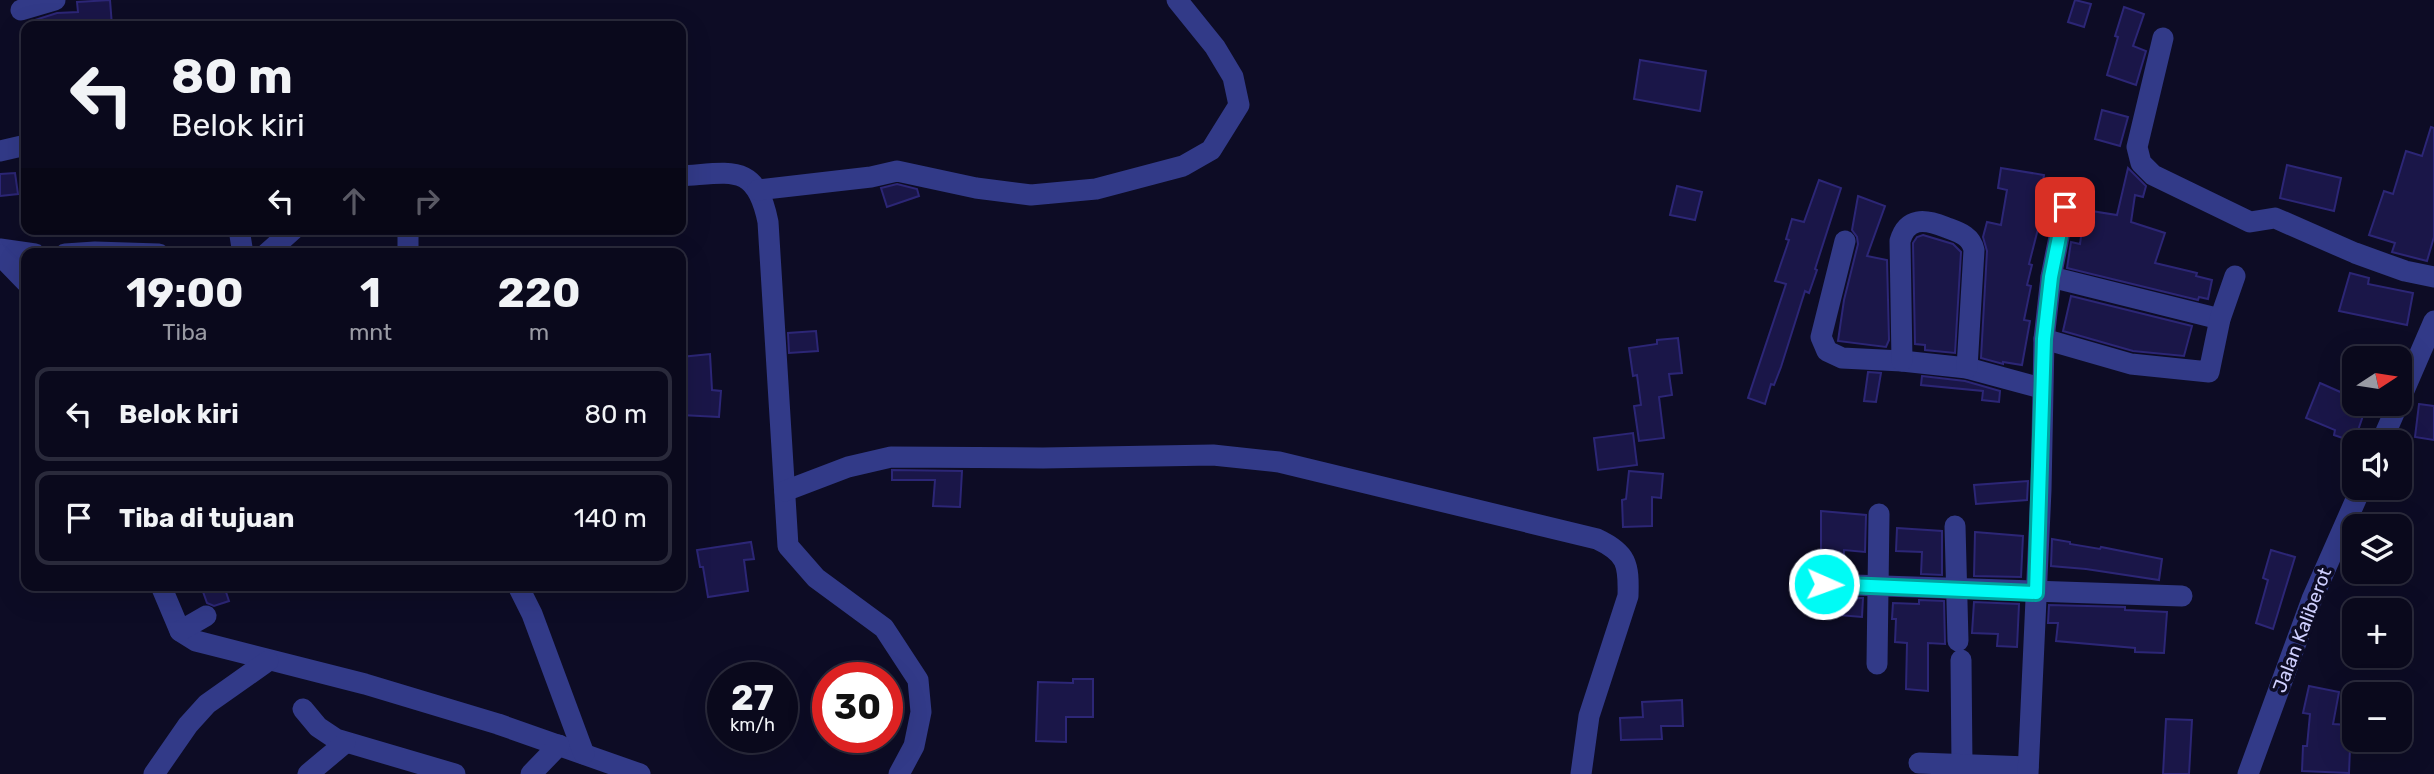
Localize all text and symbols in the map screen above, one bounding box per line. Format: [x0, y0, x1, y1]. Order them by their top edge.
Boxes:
text: 80 m [171, 47, 293, 105]
icon: left [56, 49, 147, 140]
text: Belok kiri [171, 106, 305, 144]
pin [2035, 177, 2095, 237]
icon: left [262, 182, 300, 220]
icon: ahead [335, 182, 373, 220]
icon: right [408, 182, 446, 220]
icon: arrive [2046, 188, 2084, 226]
text: 19:00 [126, 268, 244, 318]
text: 1 [360, 268, 381, 318]
text: 220 [497, 268, 581, 318]
text: Tiba [162, 318, 208, 346]
text: mnt [349, 318, 392, 346]
text: m [529, 318, 549, 346]
north arrow [2342, 346, 2412, 416]
map controls [2342, 346, 2412, 752]
icon: left [60, 395, 98, 433]
text: Belok kiri [119, 399, 239, 430]
text: 80 m [584, 399, 647, 430]
button: sound [2342, 430, 2412, 500]
icon: arrive [60, 499, 98, 537]
text: Tiba di tujuan [119, 503, 294, 534]
text: 140 m [574, 503, 647, 534]
button: layers [2342, 514, 2412, 584]
position arrow [1787, 547, 1861, 621]
street label: Jalan Kaliberot [2268, 564, 2337, 696]
button: + [2342, 598, 2412, 668]
speed limit sign: 30 [812, 662, 903, 753]
text: 27 [731, 677, 774, 719]
button: − [2342, 682, 2412, 752]
text: km/h [730, 714, 775, 736]

